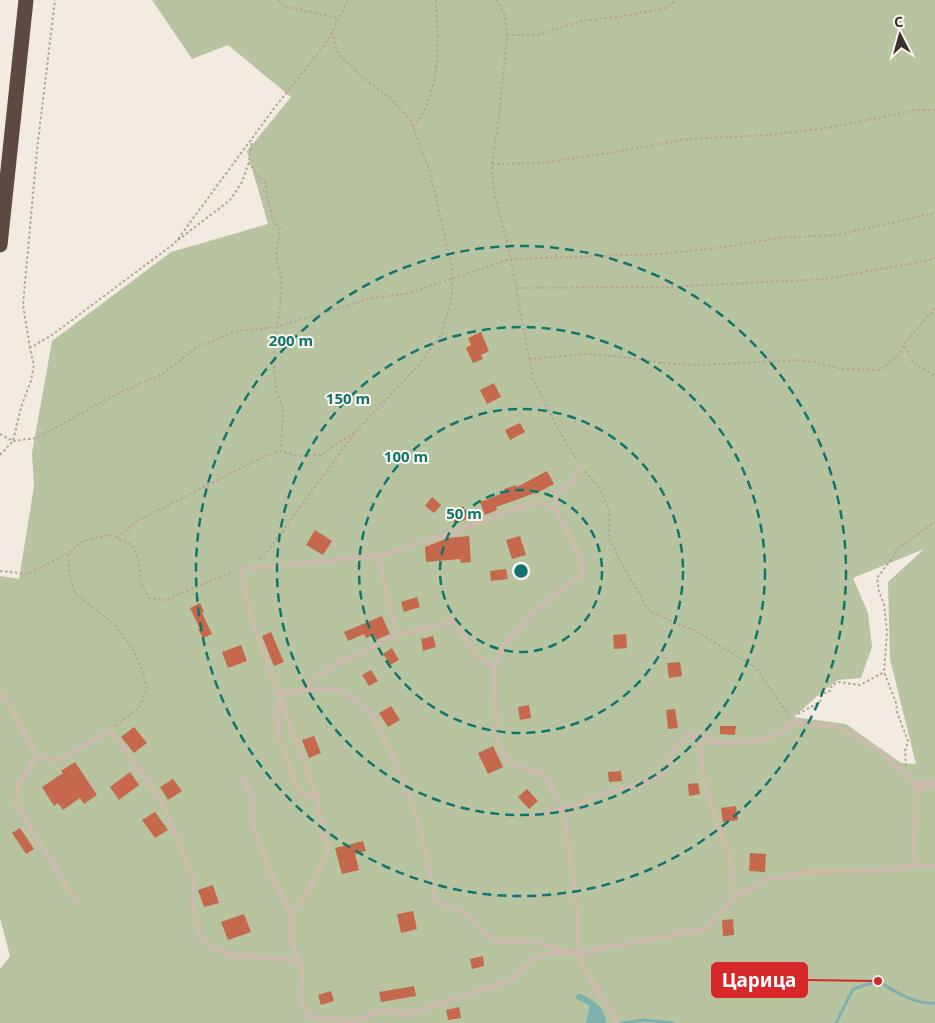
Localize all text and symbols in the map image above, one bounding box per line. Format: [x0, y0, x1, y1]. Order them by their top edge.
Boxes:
north arrow [875, 10, 925, 60]
text: С [893, 12, 904, 31]
text: 200 m [269, 330, 313, 350]
text: 150 m [326, 388, 370, 408]
text: 100 m [384, 446, 428, 466]
text: 50 m [446, 503, 482, 523]
centre of rings [512, 562, 530, 580]
callout: Царица [712, 963, 807, 997]
text: Царица [722, 967, 796, 993]

